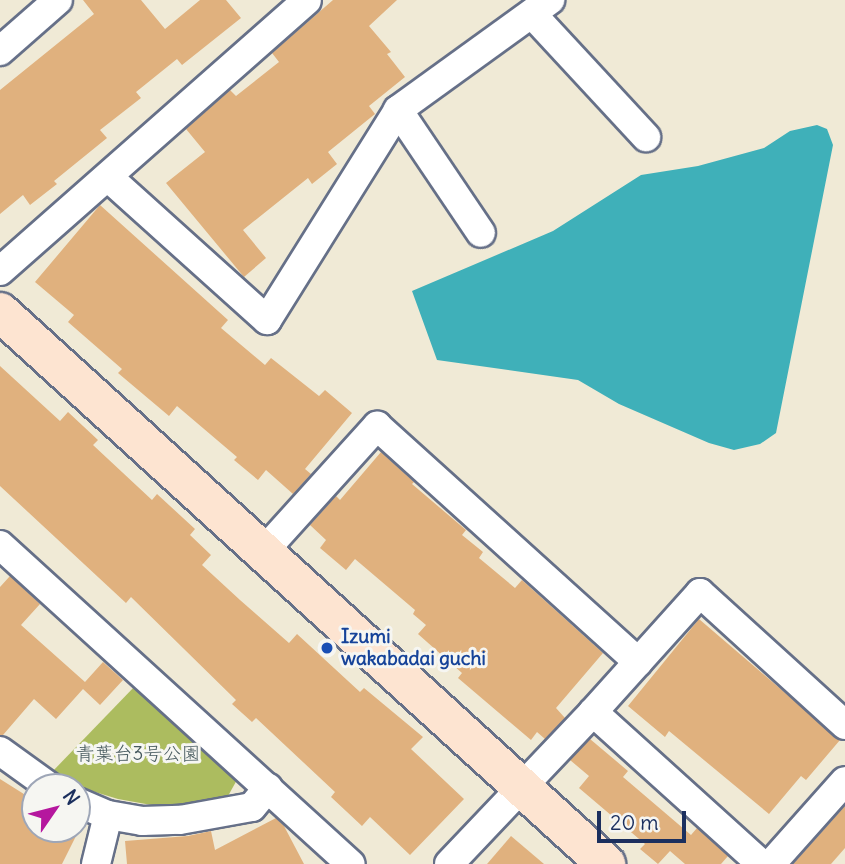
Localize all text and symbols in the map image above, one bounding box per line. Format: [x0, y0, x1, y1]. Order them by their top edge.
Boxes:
place label: Izumi wakabadai guchi [341, 626, 486, 670]
marker: Izumi wakabadai guchi [319, 640, 335, 656]
park label: 青葉台3号公園 [76, 743, 200, 765]
north arrow [21, 773, 91, 843]
text: N [58, 785, 85, 809]
scale bar [600, 798, 689, 842]
text: 20 m [610, 809, 659, 836]

